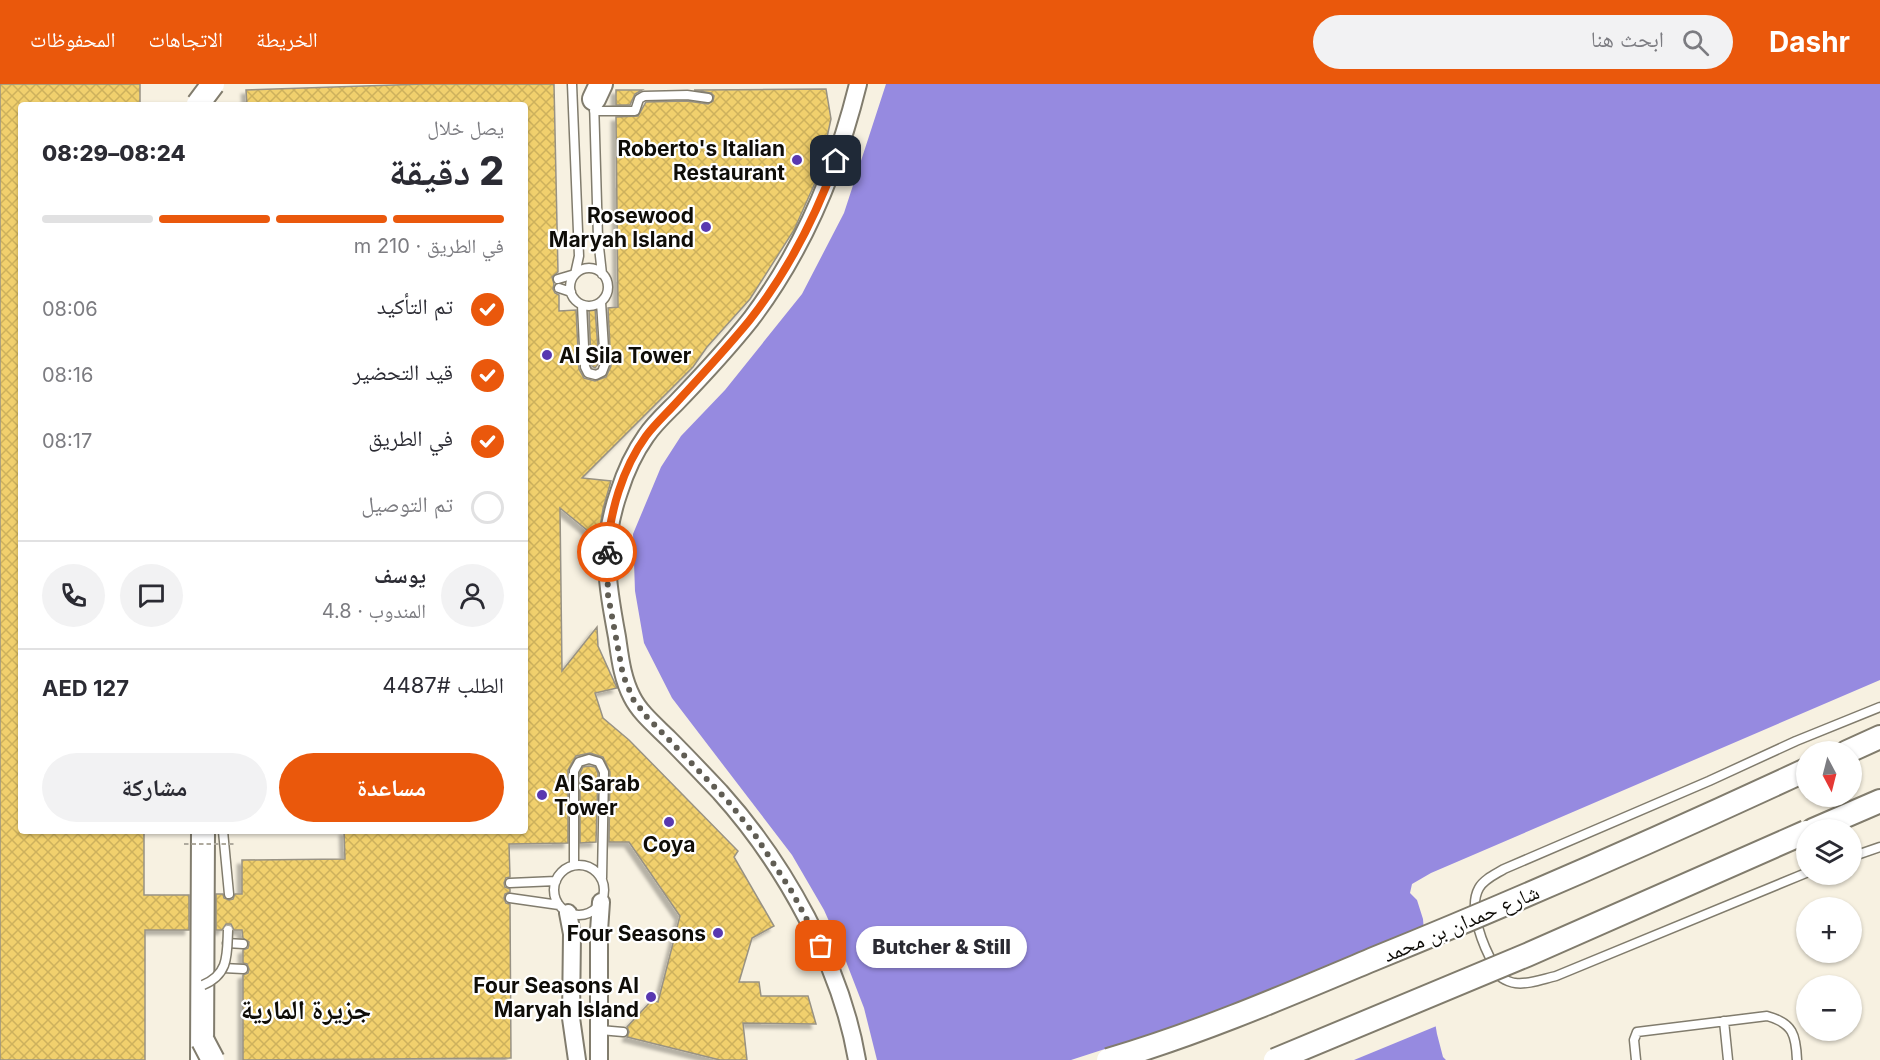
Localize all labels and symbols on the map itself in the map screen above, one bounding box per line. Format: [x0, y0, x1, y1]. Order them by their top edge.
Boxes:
pin [810, 135, 861, 186]
place label: Roberto's Italian Restaurant [617, 136, 785, 185]
marker: Roberto's Italian Restaurant [790, 153, 804, 167]
place label: Rosewood Maryah Island [549, 203, 694, 252]
marker: Rosewood Maryah Island [699, 220, 713, 234]
place label: Al Sila Tower [559, 343, 692, 368]
marker: Al Sila Tower [540, 348, 554, 362]
courier [577, 522, 637, 582]
north arrow [1796, 741, 1862, 807]
place label: Al Sarab Tower [554, 771, 640, 820]
marker: Al Sarab Tower [535, 788, 549, 802]
marker: Coya [662, 815, 676, 829]
place label: Coya [643, 832, 695, 857]
street label: شارع حمدان بن محمد [1379, 879, 1543, 968]
pin [795, 920, 846, 971]
place label: Four Seasons [567, 921, 706, 946]
callout: Butcher & Still [857, 925, 1028, 967]
marker: Four Seasons [711, 926, 725, 940]
place label: Four Seasons Al Maryah Island [473, 973, 639, 1022]
marker: Four Seasons Al Maryah Island [644, 990, 658, 1004]
district label: جزيرة المارية [241, 993, 371, 1026]

